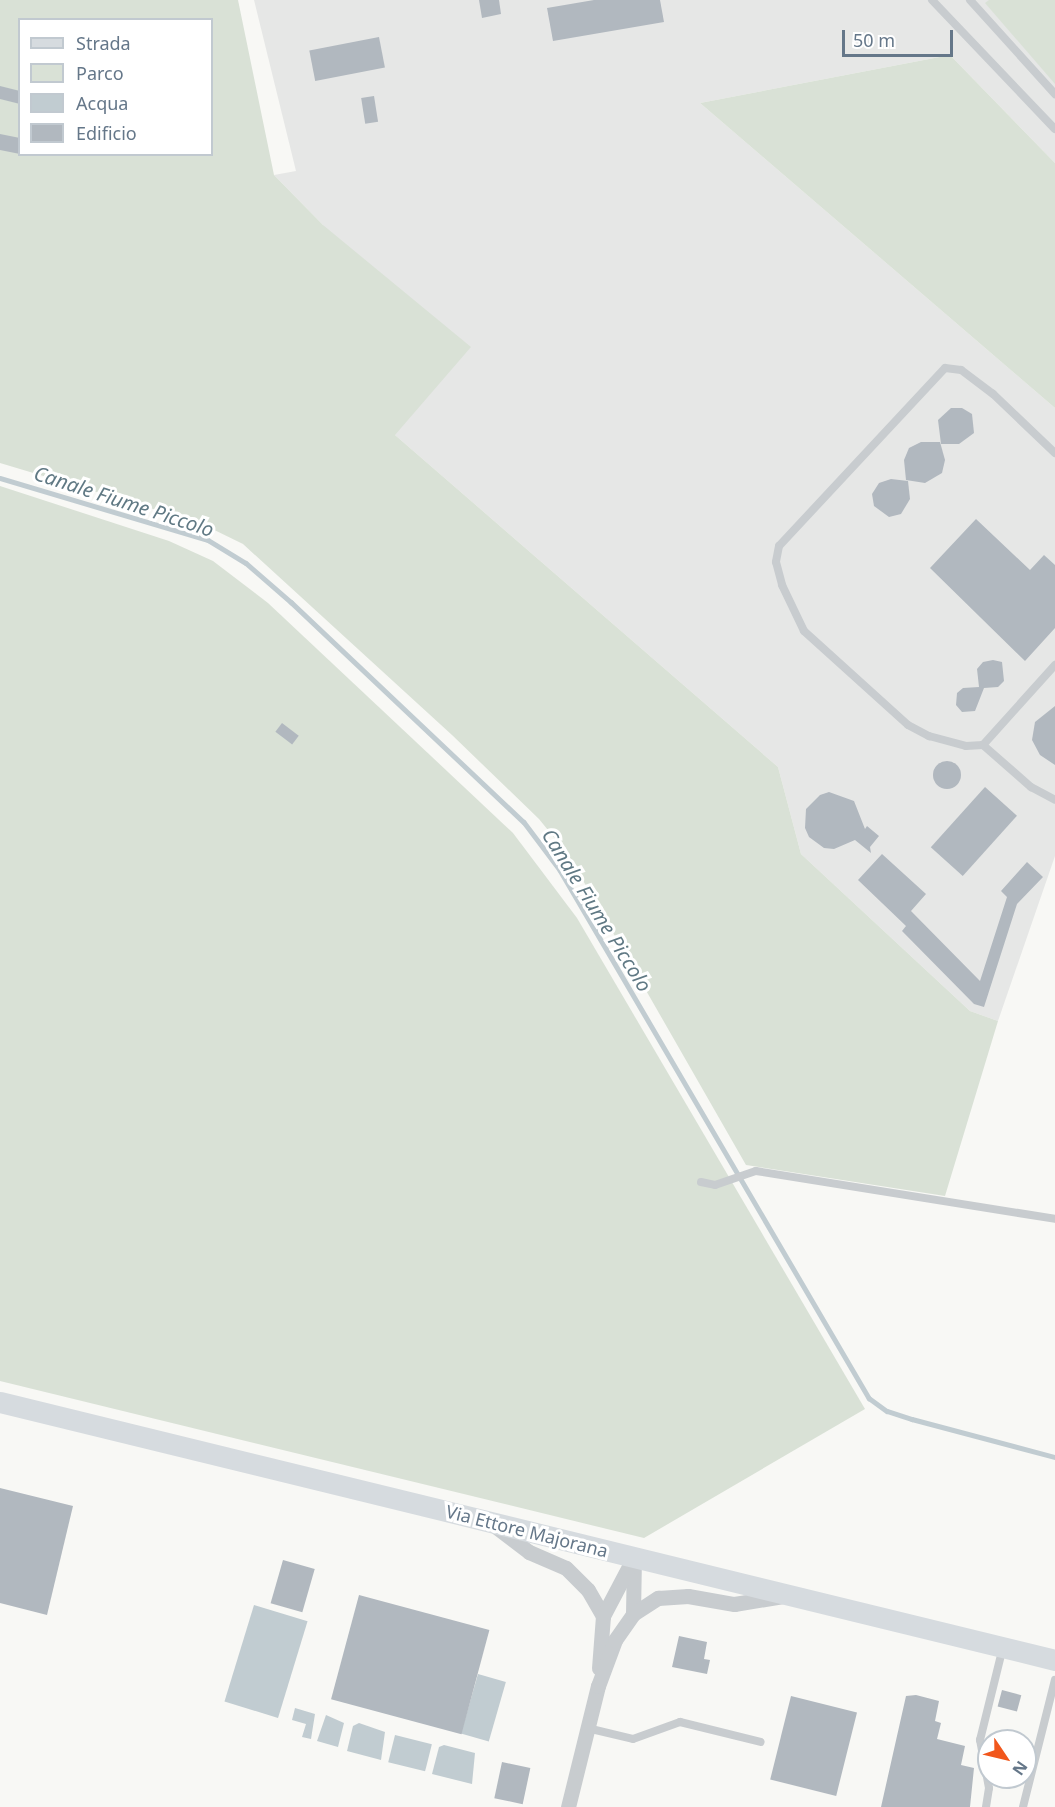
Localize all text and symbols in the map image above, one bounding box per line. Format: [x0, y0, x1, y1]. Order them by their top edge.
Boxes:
legend [18, 18, 213, 156]
scale bar [845, 18, 956, 56]
text: 50 m [853, 28, 895, 52]
text: Strada [76, 31, 131, 55]
text: Parco [76, 61, 124, 85]
text: Acqua [76, 91, 128, 115]
text: Edificio [76, 121, 137, 145]
water label: Canale Fiume Piccolo [31, 461, 217, 541]
water label: Canale Fiume Piccolo [537, 824, 657, 996]
street label: Via Ettore Majorana [444, 1500, 610, 1562]
north arrow [977, 1729, 1037, 1789]
text: N [1007, 1757, 1033, 1780]

